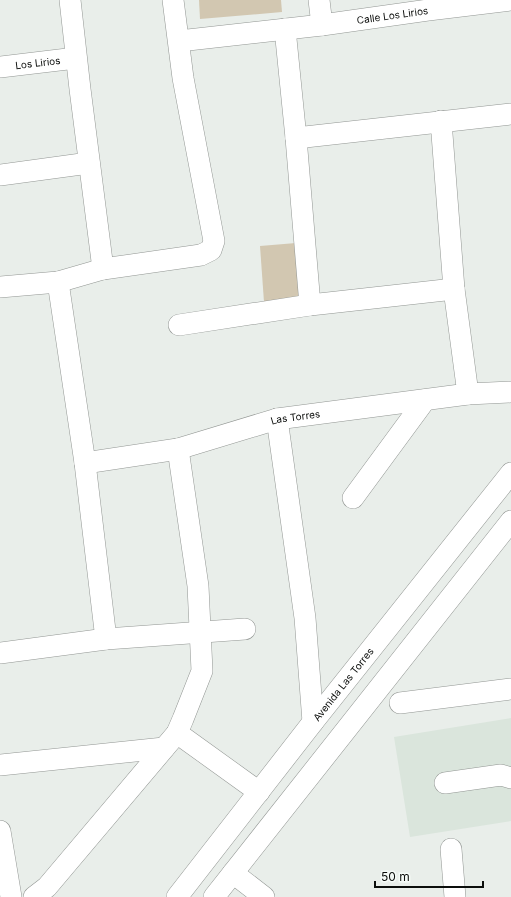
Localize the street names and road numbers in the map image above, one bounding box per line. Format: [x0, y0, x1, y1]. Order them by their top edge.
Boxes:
street label: Calle Los Lirios [356, 4, 429, 26]
street label: Los Lirios [14, 54, 61, 71]
street label: Las Torres [269, 407, 321, 427]
street label: Avenida Las Torres [310, 645, 376, 723]

